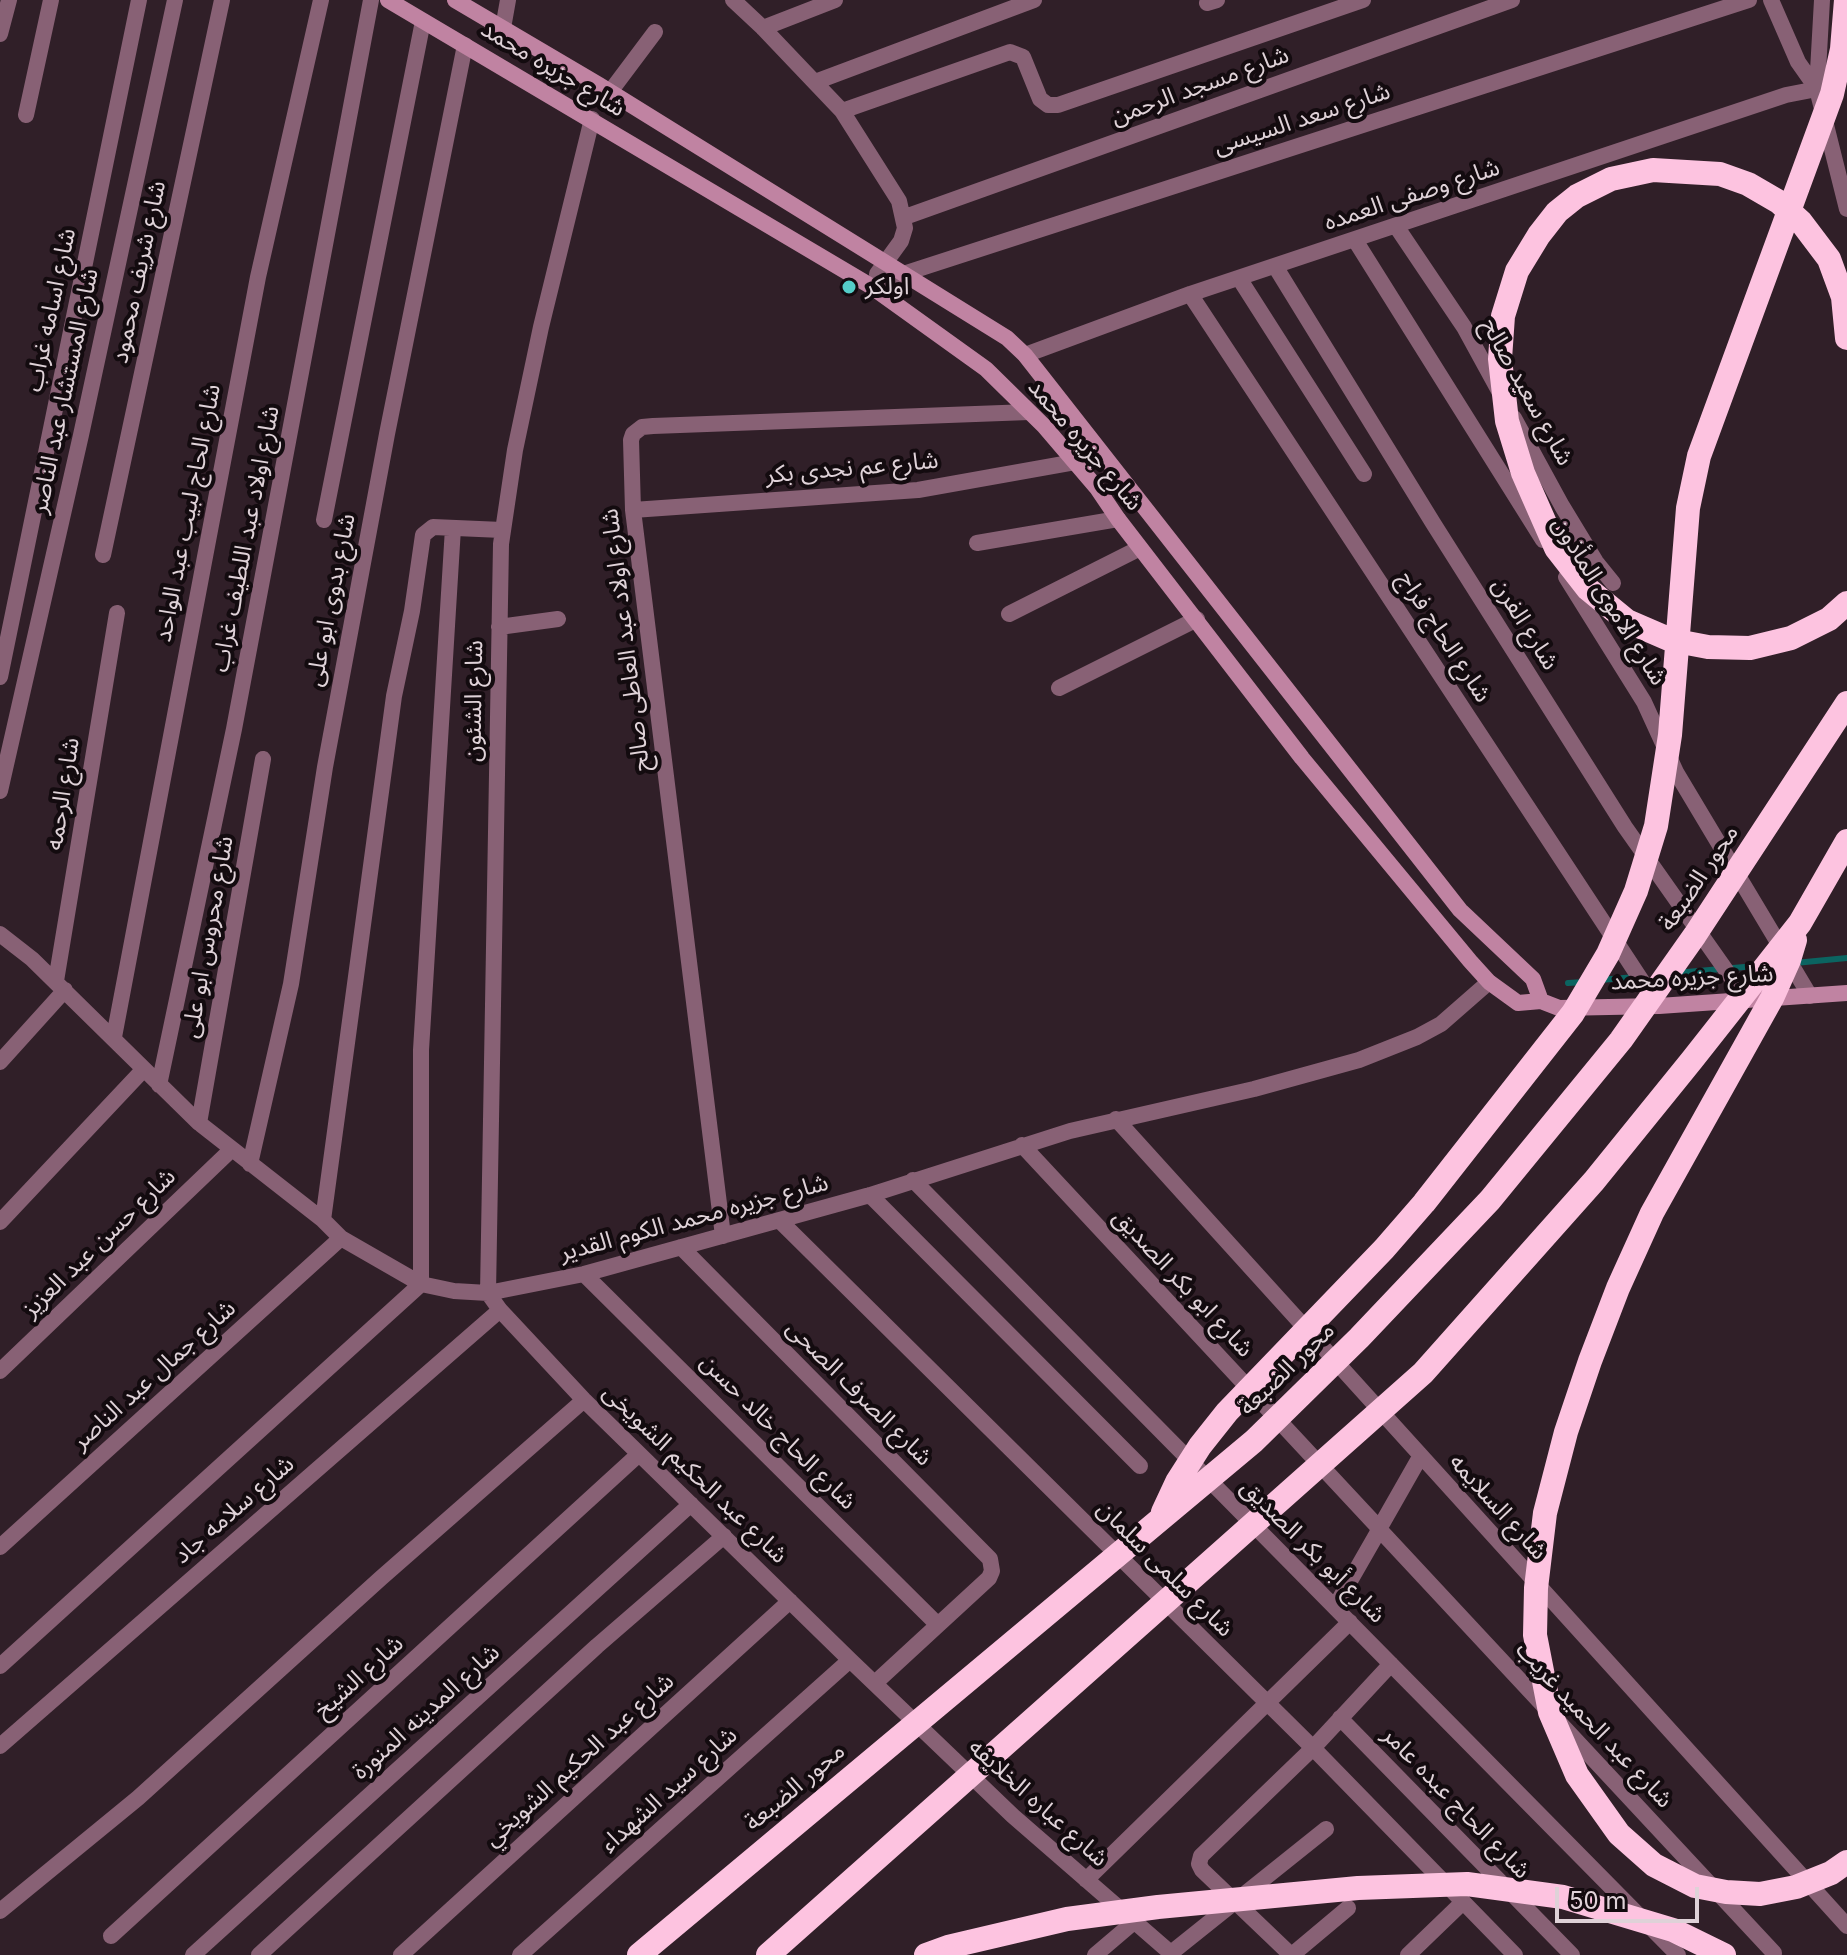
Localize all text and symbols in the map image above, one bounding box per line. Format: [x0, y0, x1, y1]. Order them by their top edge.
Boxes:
street label: شارع جزيره محمد [476, 15, 630, 123]
street label: شارع مسجد الرحمن [1107, 40, 1293, 132]
street label: شارع سعد السيسى [1210, 77, 1394, 161]
street label: شارع وصفى العمده [1321, 153, 1503, 237]
street label: شارع شريف محمود [106, 178, 172, 366]
street label: شارع اسامه غراب [20, 226, 82, 394]
street label: شارع المستشار عبد الناصر [25, 266, 105, 516]
place label: اولكر [865, 273, 909, 301]
marker: اولكر [840, 278, 858, 296]
street label: شارع سعيد صالح [1475, 313, 1579, 471]
street label: شارع جزيره محمد [1022, 373, 1148, 517]
street label: شارع الحاج لبيب عبد الواحد [149, 382, 227, 644]
street label: شارع اولاد عبد اللطيف غراب [206, 403, 286, 675]
street label: شارع عم نجدى بكر [764, 446, 940, 490]
street label: شارع اولاد عبد العاطى صالح [596, 507, 656, 773]
street label: شارع بدوى ابو على [300, 511, 362, 689]
street label: شارع الاموى المأذون [1546, 511, 1672, 691]
street label: شارع الحاج فراج [1391, 566, 1497, 708]
street label: شارع الفرن [1485, 573, 1565, 675]
street label: شارع الشئون [459, 640, 489, 762]
street label: شارع الرحمه [40, 736, 86, 852]
street label: محور الضبعة [1653, 819, 1745, 937]
street label: شارع محروس ابو على [176, 834, 240, 1040]
street label: شارع جزيره محمد [1610, 959, 1774, 997]
street label: شارع حسن عبد العزيز [16, 1162, 182, 1324]
street label: شارع جزيره محمد الكوم القدير [556, 1168, 832, 1268]
street label: شارع ابو بكر الصديق [1107, 1203, 1259, 1363]
street label: شارع جمال عبد الناصر [66, 1294, 242, 1456]
street label: شارع الصرف الصحى [780, 1314, 938, 1472]
street label: محور الضبعة [1233, 1316, 1341, 1422]
street label: شارع الحاج خالد حسن [694, 1348, 862, 1516]
street label: شارع عبد الحكيم الشويخى [597, 1378, 793, 1570]
street label: شارع السلايمه [1443, 1448, 1553, 1566]
street label: شارع سلامه جاد [168, 1450, 300, 1570]
street label: شارع أبو بكر الصديق [1235, 1473, 1391, 1629]
street label: شارع سلمى سلمان [1091, 1495, 1239, 1643]
street label: شارع الشيخ [308, 1629, 410, 1725]
street label: شارع عبد الحميد غريب [1509, 1636, 1679, 1814]
street label: شارع المدينه المنورة [346, 1638, 506, 1786]
street label: شارع عبد الحكيم الشويخي [478, 1667, 680, 1853]
street label: شارع سيد الشهداء [595, 1721, 743, 1859]
street label: شارع الحاج عبده عامر [1376, 1721, 1536, 1885]
street label: شارع عباره الخلايفه [962, 1733, 1114, 1873]
street label: محور الضبعة [739, 1737, 851, 1837]
scale bar [1559, 1871, 1703, 1921]
text: 50 m [1569, 1886, 1627, 1915]

